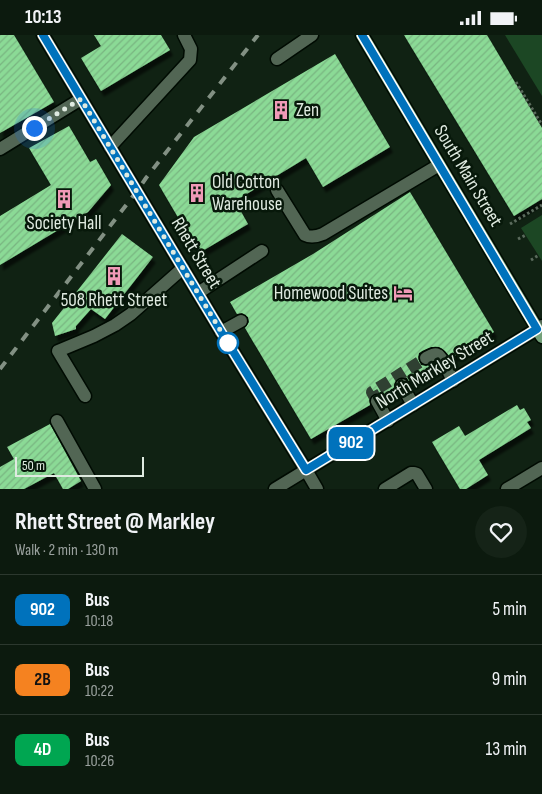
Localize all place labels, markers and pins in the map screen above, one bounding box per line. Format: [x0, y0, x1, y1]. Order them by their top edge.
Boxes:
building icon: Zen [270, 99, 292, 121]
place label: Zen [296, 99, 319, 122]
place label: Old Cotton Warehouse [212, 171, 282, 216]
building icon: Old Cotton Warehouse [186, 182, 208, 204]
building icon: Society Hall [53, 188, 75, 210]
place label: Society Hall [27, 212, 101, 235]
building icon: 508 Rhett Street [103, 265, 125, 287]
place label: Homewood Suites [274, 282, 388, 305]
hotel icon: Homewood Suites [392, 282, 414, 304]
place label: 508 Rhett Street [61, 289, 167, 312]
unlabelled marker [217, 332, 239, 354]

